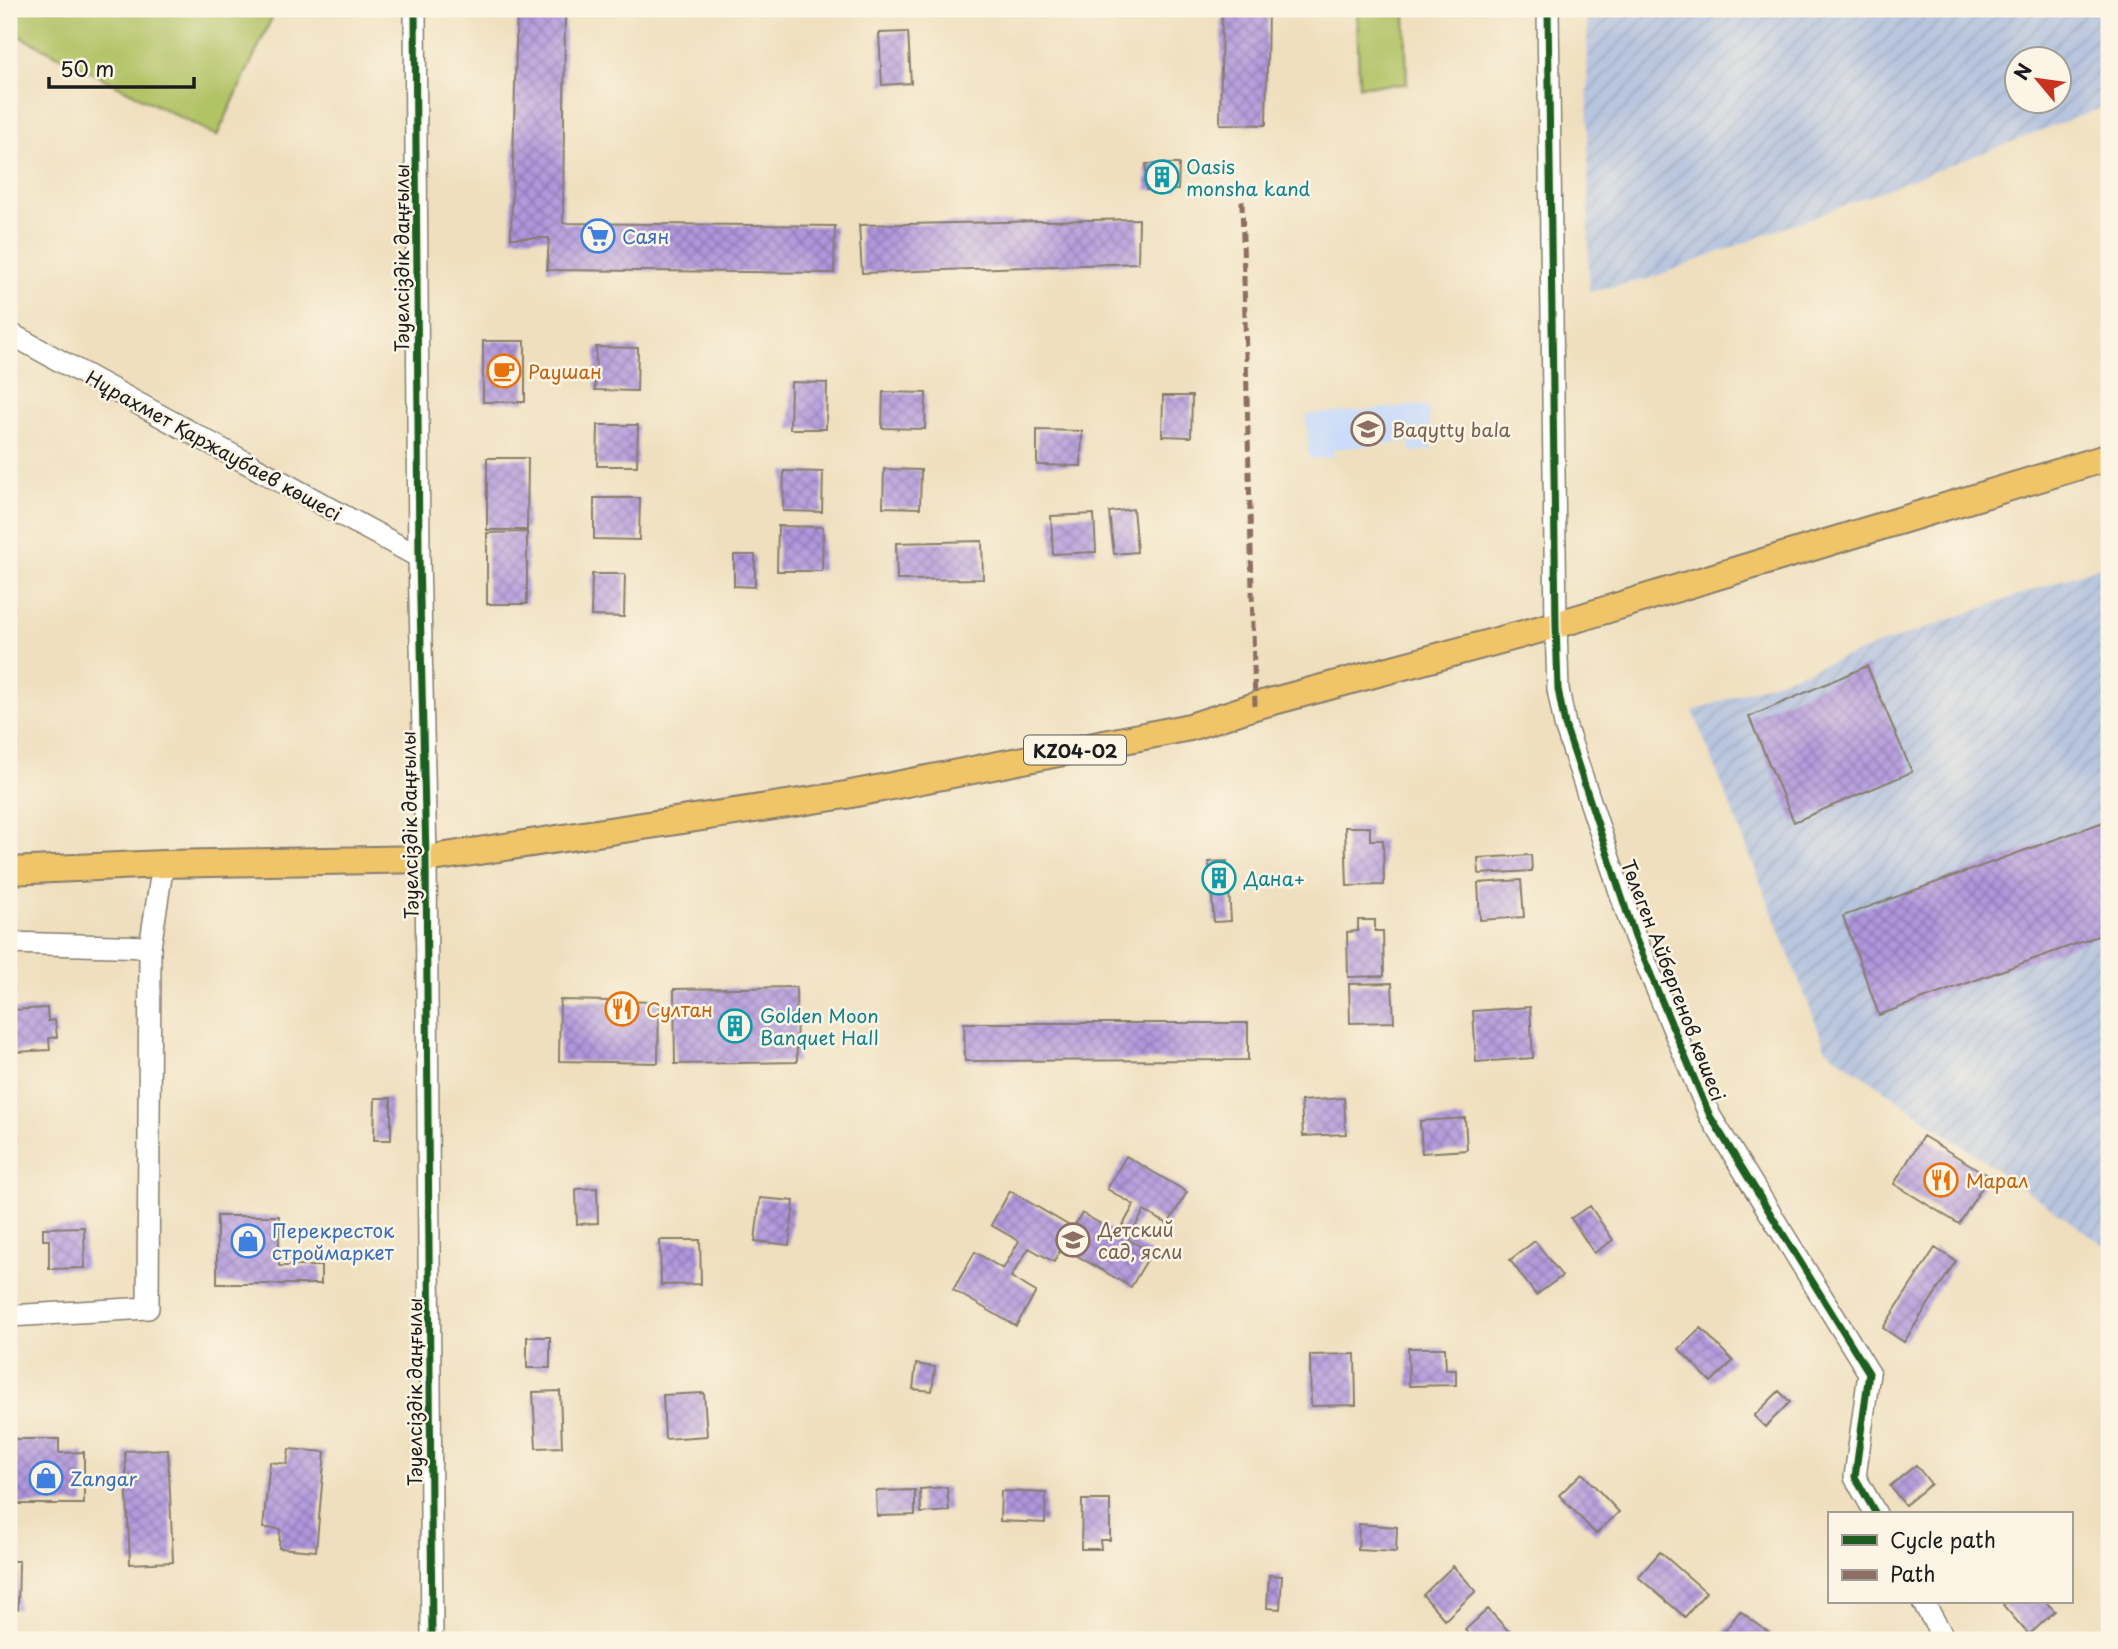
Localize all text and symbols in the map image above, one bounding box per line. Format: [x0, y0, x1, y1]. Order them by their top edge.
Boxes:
scale bar [49, 46, 194, 90]
north arrow [2002, 46, 2072, 116]
text: 50 m [60, 52, 114, 84]
text: N [2006, 58, 2038, 85]
place label: Oasis monsha kand [1186, 152, 1311, 202]
building icon: Oasis monsha kand [1143, 158, 1181, 196]
street label: Тәуелсіздік даңғылы [387, 164, 415, 352]
supermarket icon: Саян [579, 217, 617, 255]
place label: Саян [622, 222, 669, 250]
cafe icon: Раушан [485, 352, 523, 390]
place label: Раушан [528, 357, 602, 385]
street label: Нұрахмет Қаржаубаев көшесі [81, 363, 347, 527]
school or university icon: Baqytty bala [1349, 410, 1387, 448]
place label: Baqytty bala [1392, 415, 1511, 443]
street label: Тәуелсіздік даңғылы [393, 731, 425, 919]
road number: KZ04-02 [1024, 736, 1126, 764]
street label: Төлеген Айбергенов көшесі [1615, 855, 1733, 1105]
building icon: Дана+ [1200, 859, 1238, 897]
place label: Дана+ [1243, 864, 1306, 892]
restaurant icon: Султан [603, 990, 641, 1028]
place label: Султан [646, 995, 713, 1023]
place label: Golden Moon Banquet Hall [760, 1001, 879, 1051]
building icon: Golden Moon Banquet Hall [716, 1007, 754, 1045]
restaurant icon: Марал [1922, 1161, 1960, 1199]
place label: Марал [1966, 1166, 2028, 1194]
place label: Детский сад, ясли [1097, 1215, 1182, 1265]
place label: Перекресток строймаркет [272, 1216, 395, 1266]
school or university icon: Детский сад, ясли [1054, 1221, 1092, 1259]
shop icon: Перекресток строймаркет [229, 1222, 267, 1260]
street label: Тәуелсіздік даңғылы [400, 1298, 428, 1486]
shop icon: Zangar [27, 1459, 65, 1497]
place label: Zangar [70, 1464, 138, 1492]
legend [1828, 1512, 2072, 1604]
text: Cycle path [1890, 1523, 1996, 1555]
text: Path [1890, 1557, 1935, 1589]

